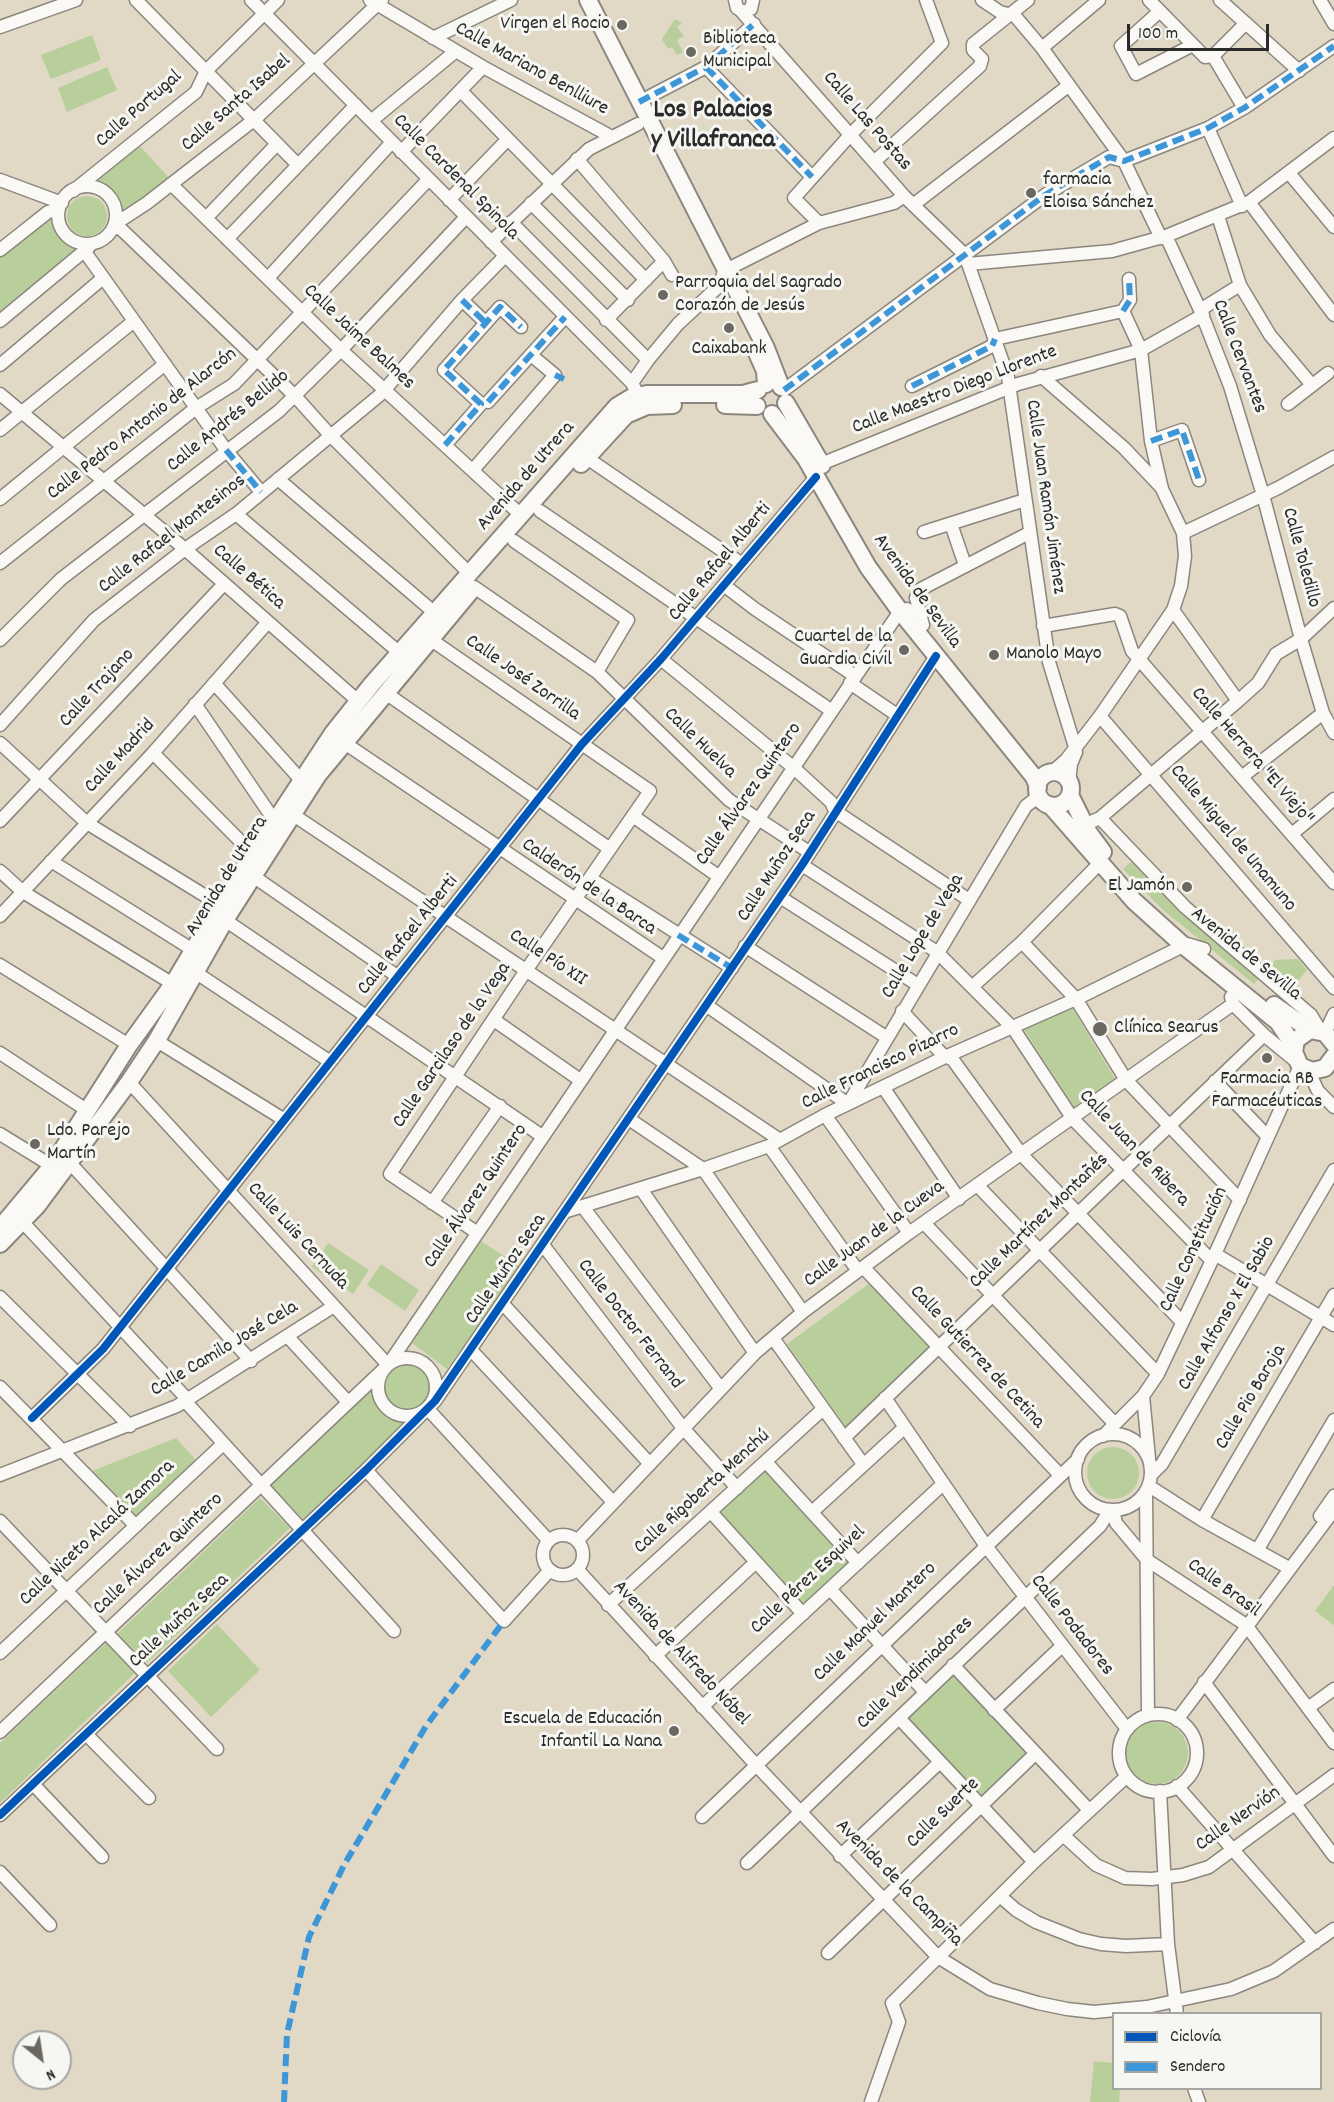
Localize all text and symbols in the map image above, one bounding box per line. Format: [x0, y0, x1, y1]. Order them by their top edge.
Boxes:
scale bar [1130, 12, 1272, 50]
place label: Virgen el Rocio [501, 13, 610, 37]
street label: Calle Mariano Benlliure [450, 18, 612, 122]
marker: Virgen el Rocio [615, 18, 629, 32]
text: 100 m [1138, 22, 1178, 47]
place label: Biblioteca Municipal [703, 28, 776, 75]
marker: Biblioteca Municipal [684, 45, 698, 59]
street label: Calle Santa Isabel [177, 50, 297, 158]
street label: Calle Portugal [92, 66, 188, 154]
street label: Calle Las Postas [816, 67, 916, 177]
district label: Los Palacios y Villafranca [651, 96, 775, 158]
street label: Calle Cardenal Spinola [387, 110, 523, 246]
place label: farmacia Eloisa Sánchez [1043, 169, 1153, 216]
marker: farmacia Eloisa Sánchez [1024, 186, 1038, 200]
place label: Parroquia del Sagrado Corazón de Jesús [675, 272, 842, 319]
street label: Calle Jaime Balmes [297, 280, 419, 396]
marker: Parroquia del Sagrado Corazón de Jesús [656, 288, 670, 302]
street label: Calle Cervantes [1205, 297, 1271, 417]
marker: Caixabank [722, 321, 736, 335]
place label: Caixabank [691, 338, 767, 362]
street label: Calle Maestro Diego Llorente [849, 341, 1061, 441]
street label: Calle Pedro Antonio de Alarcón [43, 343, 243, 507]
street label: Calle Andrés Bellido [163, 365, 295, 479]
street label: Calle Juan Ramón Jiménez [1018, 398, 1070, 596]
street label: Avenida de Utrera [473, 417, 581, 537]
street label: Calle Rafael Montesinos [94, 470, 252, 600]
street label: Calle Rafael Alberti [664, 499, 778, 627]
street label: Calle Toledillo [1275, 505, 1325, 611]
street label: Avenida de Sevilla [866, 530, 966, 654]
street label: Calle Bética [207, 540, 289, 616]
place label: Cuartel de la Guardia Civil [794, 626, 892, 673]
street label: Calle José Zorrilla [460, 630, 584, 728]
marker: Cuartel de la Guardia Civil [897, 643, 911, 657]
place label: Manolo Mayo [1006, 643, 1102, 667]
street label: Calle Trajano [55, 644, 141, 734]
marker: Manolo Mayo [987, 648, 1001, 662]
street label: Calle Herrera "El Viejo" [1185, 683, 1317, 831]
street label: Calle Huelva [657, 703, 741, 785]
street label: Calle Madrid [80, 715, 162, 799]
street label: Calle Álvarez Quintero [692, 719, 808, 871]
street label: Calle Miguel de Unamuno [1163, 761, 1301, 917]
street label: Calle Muñoz Seca [733, 807, 823, 927]
street label: Avenida de Utrera [181, 813, 275, 941]
street label: Calderón de la Barca [516, 834, 660, 942]
street label: Calle Lope de Vega [877, 870, 971, 1004]
street label: Calle Rafael Alberti [353, 871, 465, 1001]
place label: El Jamón [1108, 875, 1175, 899]
marker: El Jamón [1180, 880, 1194, 894]
street label: Avenida de Sevilla [1185, 903, 1305, 1007]
street label: Calle Pío XII [504, 925, 590, 993]
street label: Calle Garcilaso de la Vega [389, 959, 517, 1133]
place label: Clínica Searus [1114, 1017, 1219, 1041]
street label: Calle Francisco Pizarro [798, 1019, 964, 1117]
marker: Clínica Searus [1091, 1020, 1109, 1038]
marker: Farmacia RB Farmacéuticas [1260, 1051, 1274, 1065]
place label: Farmacia RB Farmacéuticas [1212, 1068, 1322, 1115]
street label: Calle Juan de Ribera [1073, 1085, 1193, 1213]
place label: Ldo. Parejo Martín [47, 1120, 130, 1167]
street label: Calle Álvarez Quintero [420, 1120, 534, 1274]
marker: Ldo. Parejo Martín [28, 1137, 42, 1151]
street label: Calle Martínez Montañés [965, 1149, 1115, 1295]
street label: Calle Juan de la Cueva [800, 1176, 950, 1294]
street label: Calle Luis Cernuda [241, 1178, 353, 1296]
street label: Calle Constitución [1155, 1184, 1235, 1316]
street label: Calle Muñoz Seca [461, 1210, 553, 1330]
street label: Calle Alfonso X El Sabio [1174, 1232, 1282, 1396]
street label: Calle Doctor Ferrand [571, 1255, 687, 1395]
street label: Calle Gutierrez de Cetina [903, 1281, 1049, 1435]
street label: Calle Camilo José Cela [147, 1297, 303, 1403]
street label: Calle Pio Baroja [1211, 1341, 1293, 1455]
street label: Calle Rigoberta Menchú [630, 1426, 776, 1560]
street label: Calle Niceto Alcalá Zamora [15, 1456, 181, 1612]
street label: Calle Álvarez Quintero [89, 1489, 229, 1621]
street label: Calle Pérez Esquivel [746, 1521, 872, 1641]
street label: Calle Brasil [1181, 1554, 1265, 1624]
street label: Calle Manuel Mantero [809, 1558, 943, 1688]
street label: Calle Muñoz Seca [125, 1570, 235, 1674]
street label: Calle Podadores [1024, 1571, 1118, 1681]
street label: Avenida de Alfredo Nóbel [606, 1576, 754, 1732]
street label: Calle Vendimiadores [853, 1612, 979, 1736]
place label: Escuela de Educación Infantil La Nana [503, 1708, 662, 1755]
marker: Escuela de Educación Infantil La Nana [667, 1724, 681, 1738]
street label: Calle Suerte [903, 1773, 985, 1855]
street label: Calle Nervión [1192, 1782, 1286, 1858]
street label: Avenida de la Campiña [829, 1815, 967, 1953]
legend [1112, 2012, 1322, 2090]
text: Ciclovía [1170, 2025, 1221, 2050]
north arrow [12, 2030, 72, 2090]
text: Sendero [1170, 2055, 1225, 2080]
text: N [41, 2062, 59, 2086]

